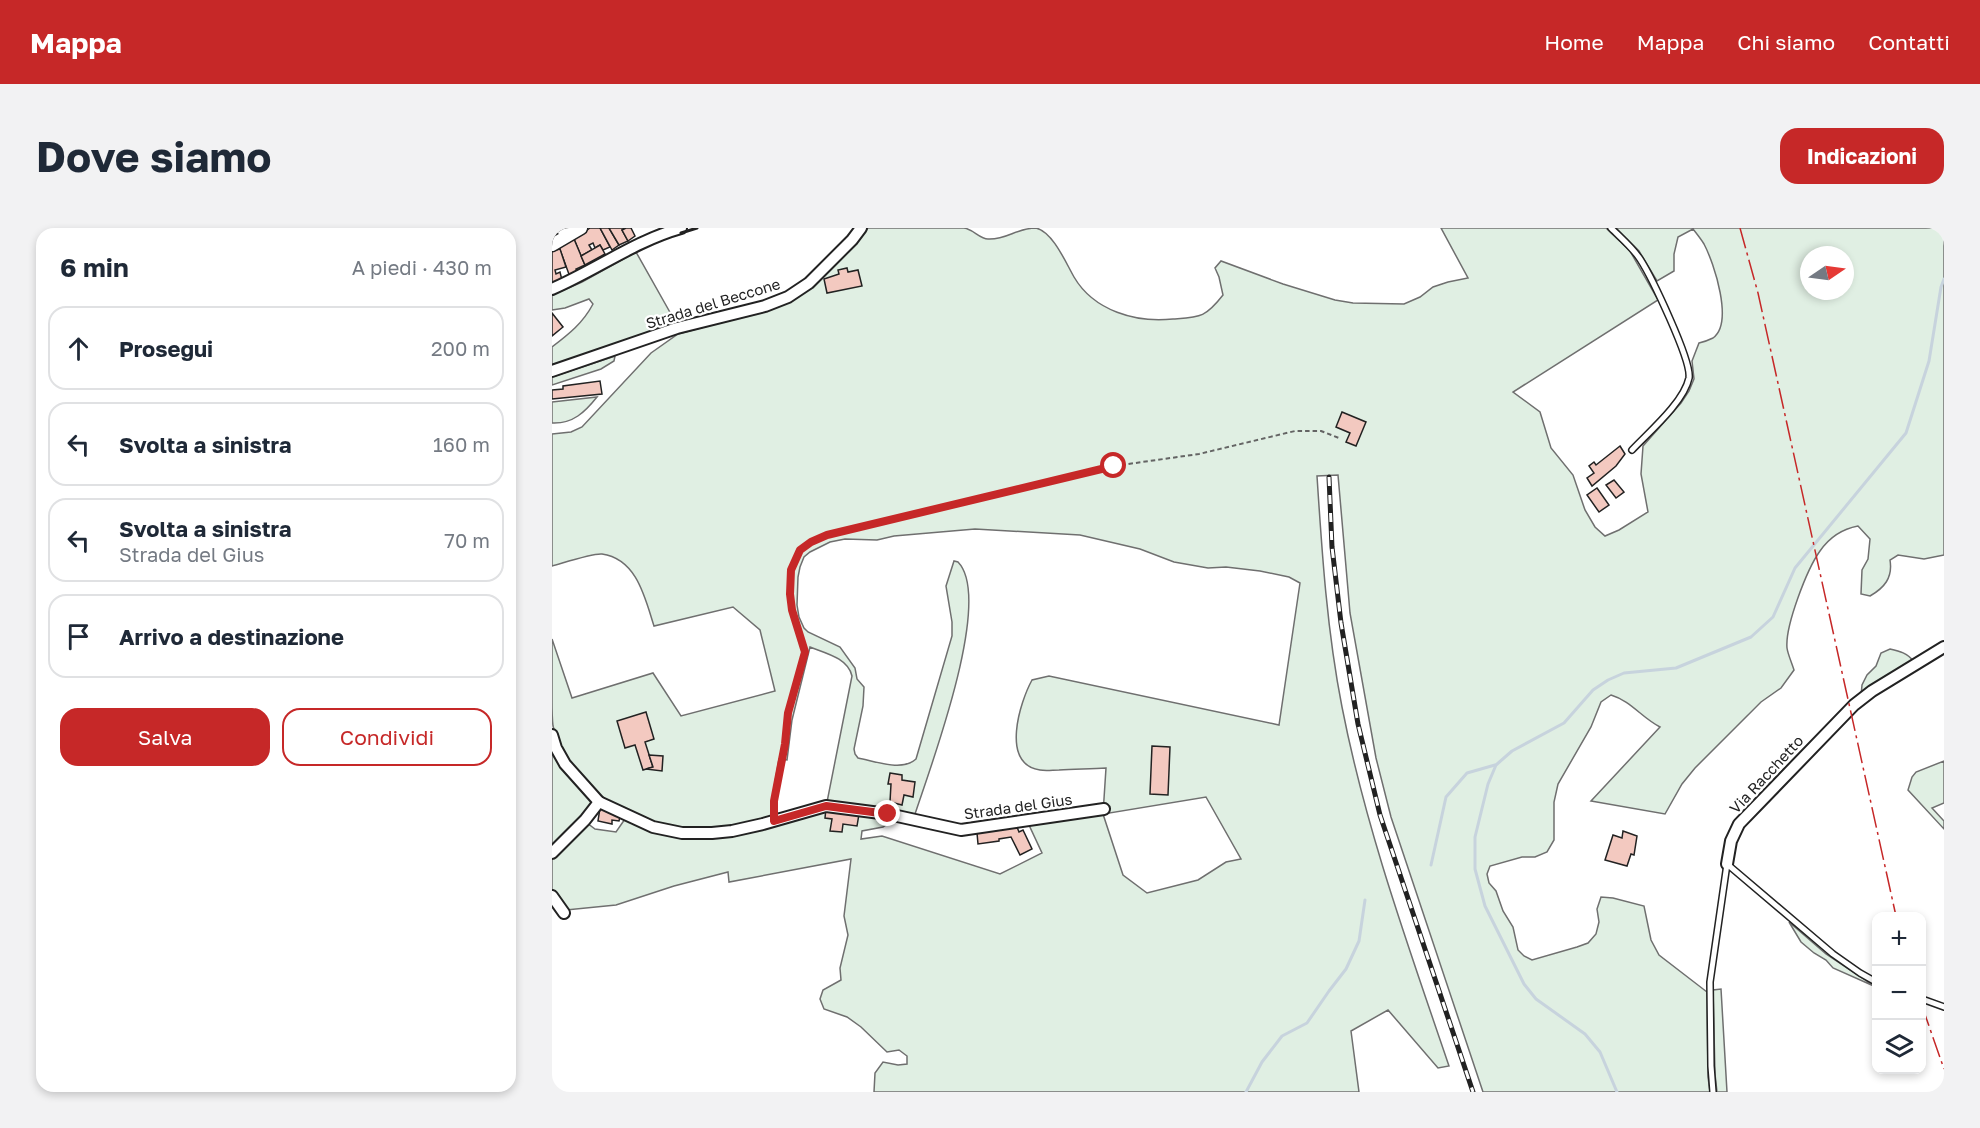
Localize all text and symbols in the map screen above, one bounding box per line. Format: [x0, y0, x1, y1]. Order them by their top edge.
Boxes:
text: Mappa [30, 26, 122, 59]
text: Home [1544, 29, 1604, 55]
text: Mappa [1637, 29, 1704, 55]
text: Chi siamo [1737, 29, 1835, 55]
text: Contatti [1868, 29, 1950, 55]
button: Indicazioni [1780, 128, 1944, 184]
text: Dove siamo [36, 131, 271, 181]
north arrow [1800, 246, 1854, 300]
text: 6 min [60, 252, 129, 283]
text: A piedi · 430 m [352, 255, 492, 279]
street label: Strada del Beccone [644, 274, 783, 332]
icon: ahead [62, 332, 95, 365]
text: Prosegui [119, 335, 213, 362]
text: 200 m [431, 336, 490, 360]
icon: left [62, 428, 95, 461]
text: Svolta a sinistra [119, 431, 291, 458]
text: 160 m [433, 432, 490, 456]
route start [1100, 452, 1126, 478]
text: Svolta a sinistra [119, 515, 291, 542]
icon: left [62, 524, 95, 557]
text: 70 m [444, 528, 490, 552]
text: Strada del Gius [119, 542, 264, 566]
icon: arrive [62, 620, 95, 653]
text: Arrivo a destinazione [119, 623, 344, 650]
button: Salva [60, 708, 270, 766]
button: Condividi [282, 708, 492, 766]
street label: Via Racchetto [1725, 731, 1807, 817]
street label: Strada del Gius [963, 789, 1073, 822]
route end [874, 800, 900, 826]
map controls [1872, 912, 1926, 1074]
button: + [1872, 912, 1926, 966]
button: − [1872, 966, 1926, 1020]
button: layers [1872, 1020, 1926, 1074]

